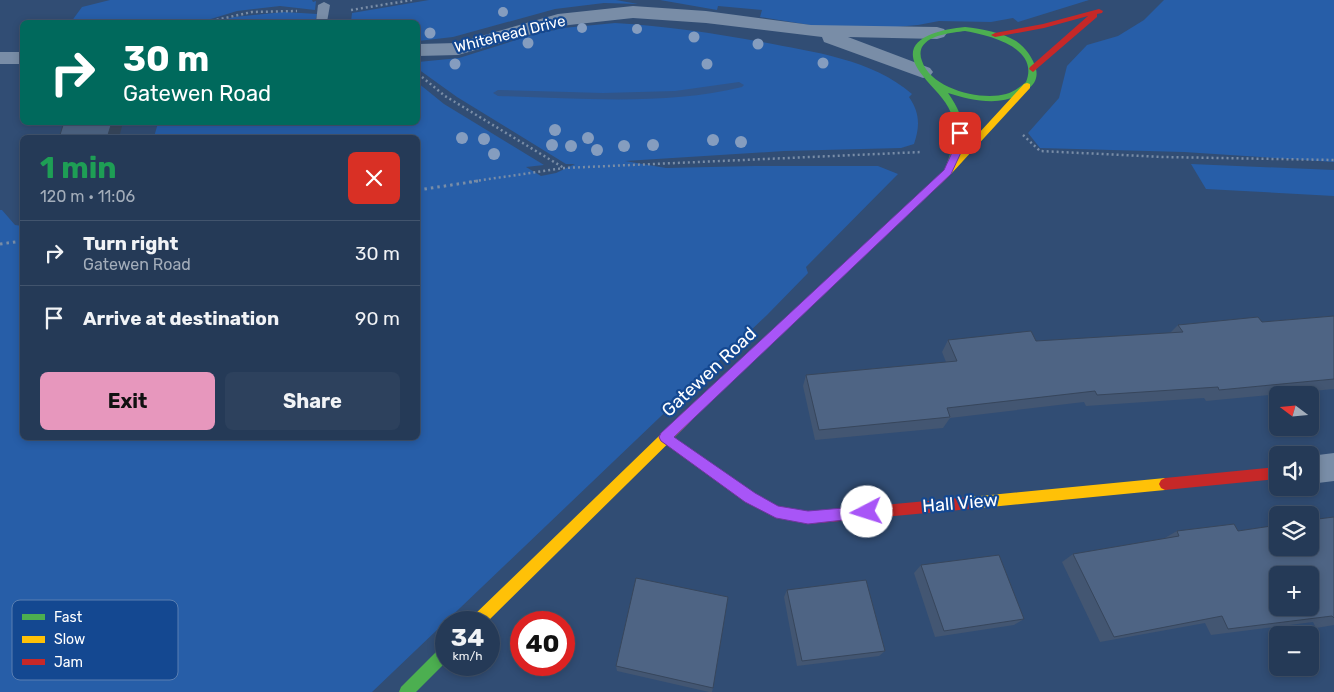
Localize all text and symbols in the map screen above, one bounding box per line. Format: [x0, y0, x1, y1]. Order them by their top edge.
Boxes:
street label: Whitehead Drive [453, 12, 567, 56]
text: 30 m [123, 38, 209, 80]
icon: right [40, 40, 105, 105]
text: Gatewen Road [123, 80, 271, 107]
pin [939, 112, 981, 154]
icon: arrive [946, 119, 974, 147]
text: 1 min [40, 150, 117, 186]
button: close [348, 152, 400, 204]
text: 120 m · 11:06 [40, 187, 135, 206]
text: Turn right [83, 232, 178, 255]
icon: right [40, 239, 68, 267]
text: 30 m [355, 242, 400, 265]
text: Gatewen Road [83, 255, 191, 274]
icon: arrive [40, 304, 68, 332]
text: Arrive at destination [83, 307, 279, 330]
text: 90 m [355, 307, 400, 330]
street label: Gatewen Road [657, 323, 761, 421]
button: Exit [40, 372, 215, 430]
button: Share [225, 372, 400, 430]
north arrow [1269, 386, 1319, 436]
map controls [1269, 386, 1319, 676]
button: sound [1269, 446, 1319, 496]
position arrow [840, 485, 892, 537]
street label: Hall View [921, 489, 999, 517]
button: layers [1269, 506, 1319, 556]
button: + [1269, 566, 1319, 616]
legend [12, 600, 178, 680]
text: Fast [54, 609, 83, 626]
speed limit sign: 40 [510, 611, 575, 676]
text: 34 [451, 623, 484, 652]
button: − [1269, 626, 1319, 676]
text: Slow [54, 631, 85, 648]
text: km/h [453, 649, 482, 663]
text: Jam [54, 654, 83, 671]

